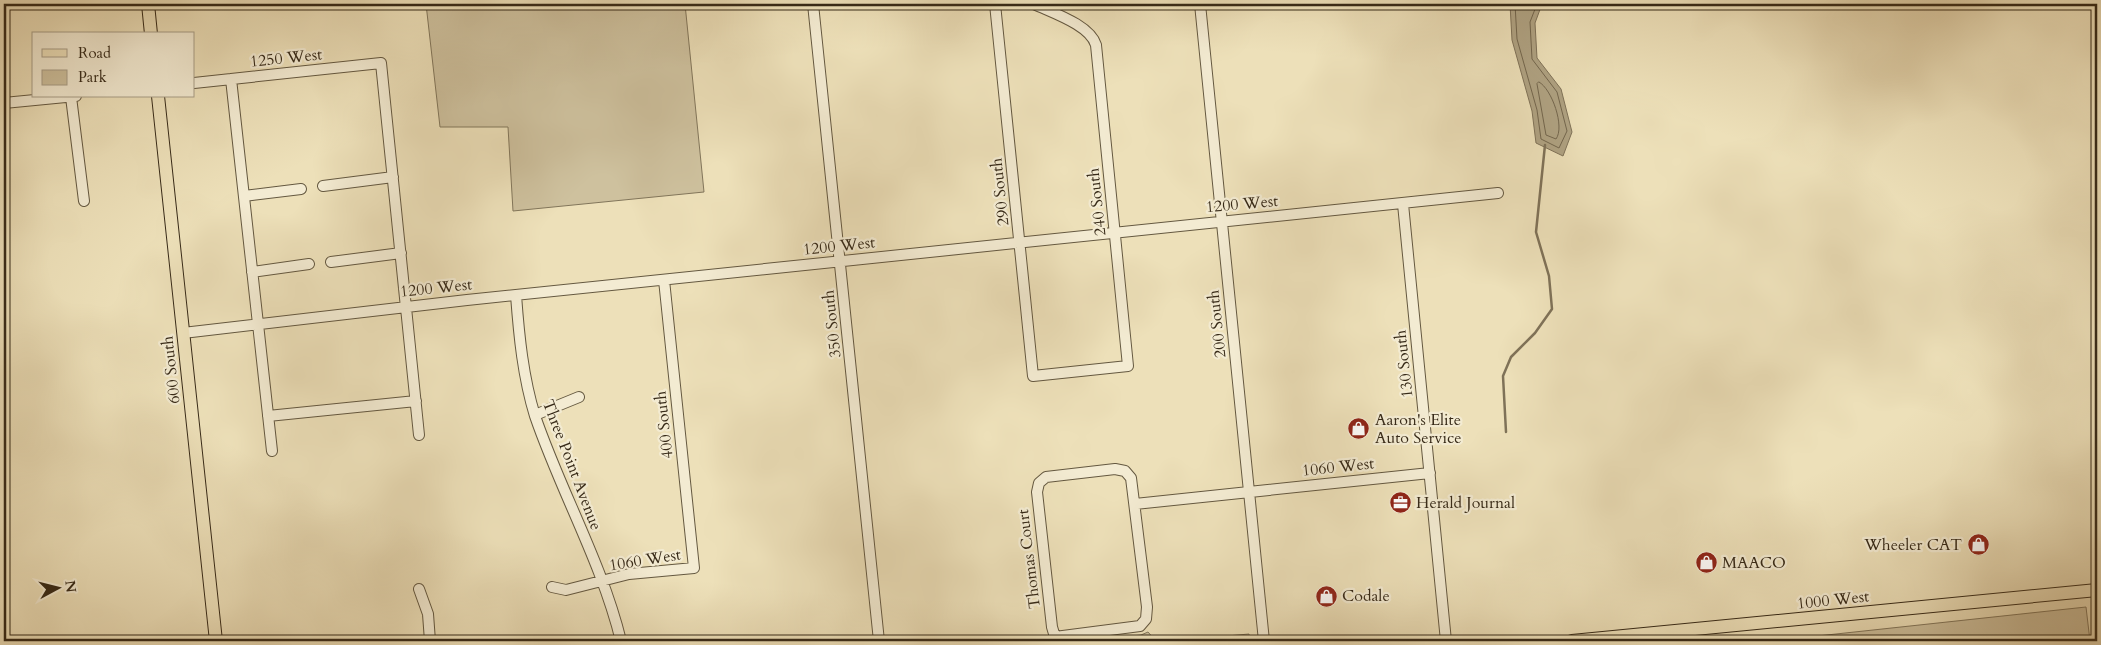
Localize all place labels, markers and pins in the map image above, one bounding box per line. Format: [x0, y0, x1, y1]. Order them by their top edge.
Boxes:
place label: Aaron's Elite Auto Service [1375, 409, 1461, 449]
shop icon: Aaron's Elite Auto Service [1347, 417, 1371, 441]
office icon: Herald Journal [1388, 491, 1412, 515]
place label: Herald Journal [1416, 492, 1515, 514]
shop icon: Wheeler CAT [1966, 533, 1990, 557]
place label: Wheeler CAT [1863, 534, 1962, 556]
shop icon: MAACO [1694, 551, 1718, 575]
place label: MAACO [1722, 552, 1786, 574]
shop icon: Codale [1314, 584, 1338, 608]
place label: Codale [1342, 585, 1390, 607]

